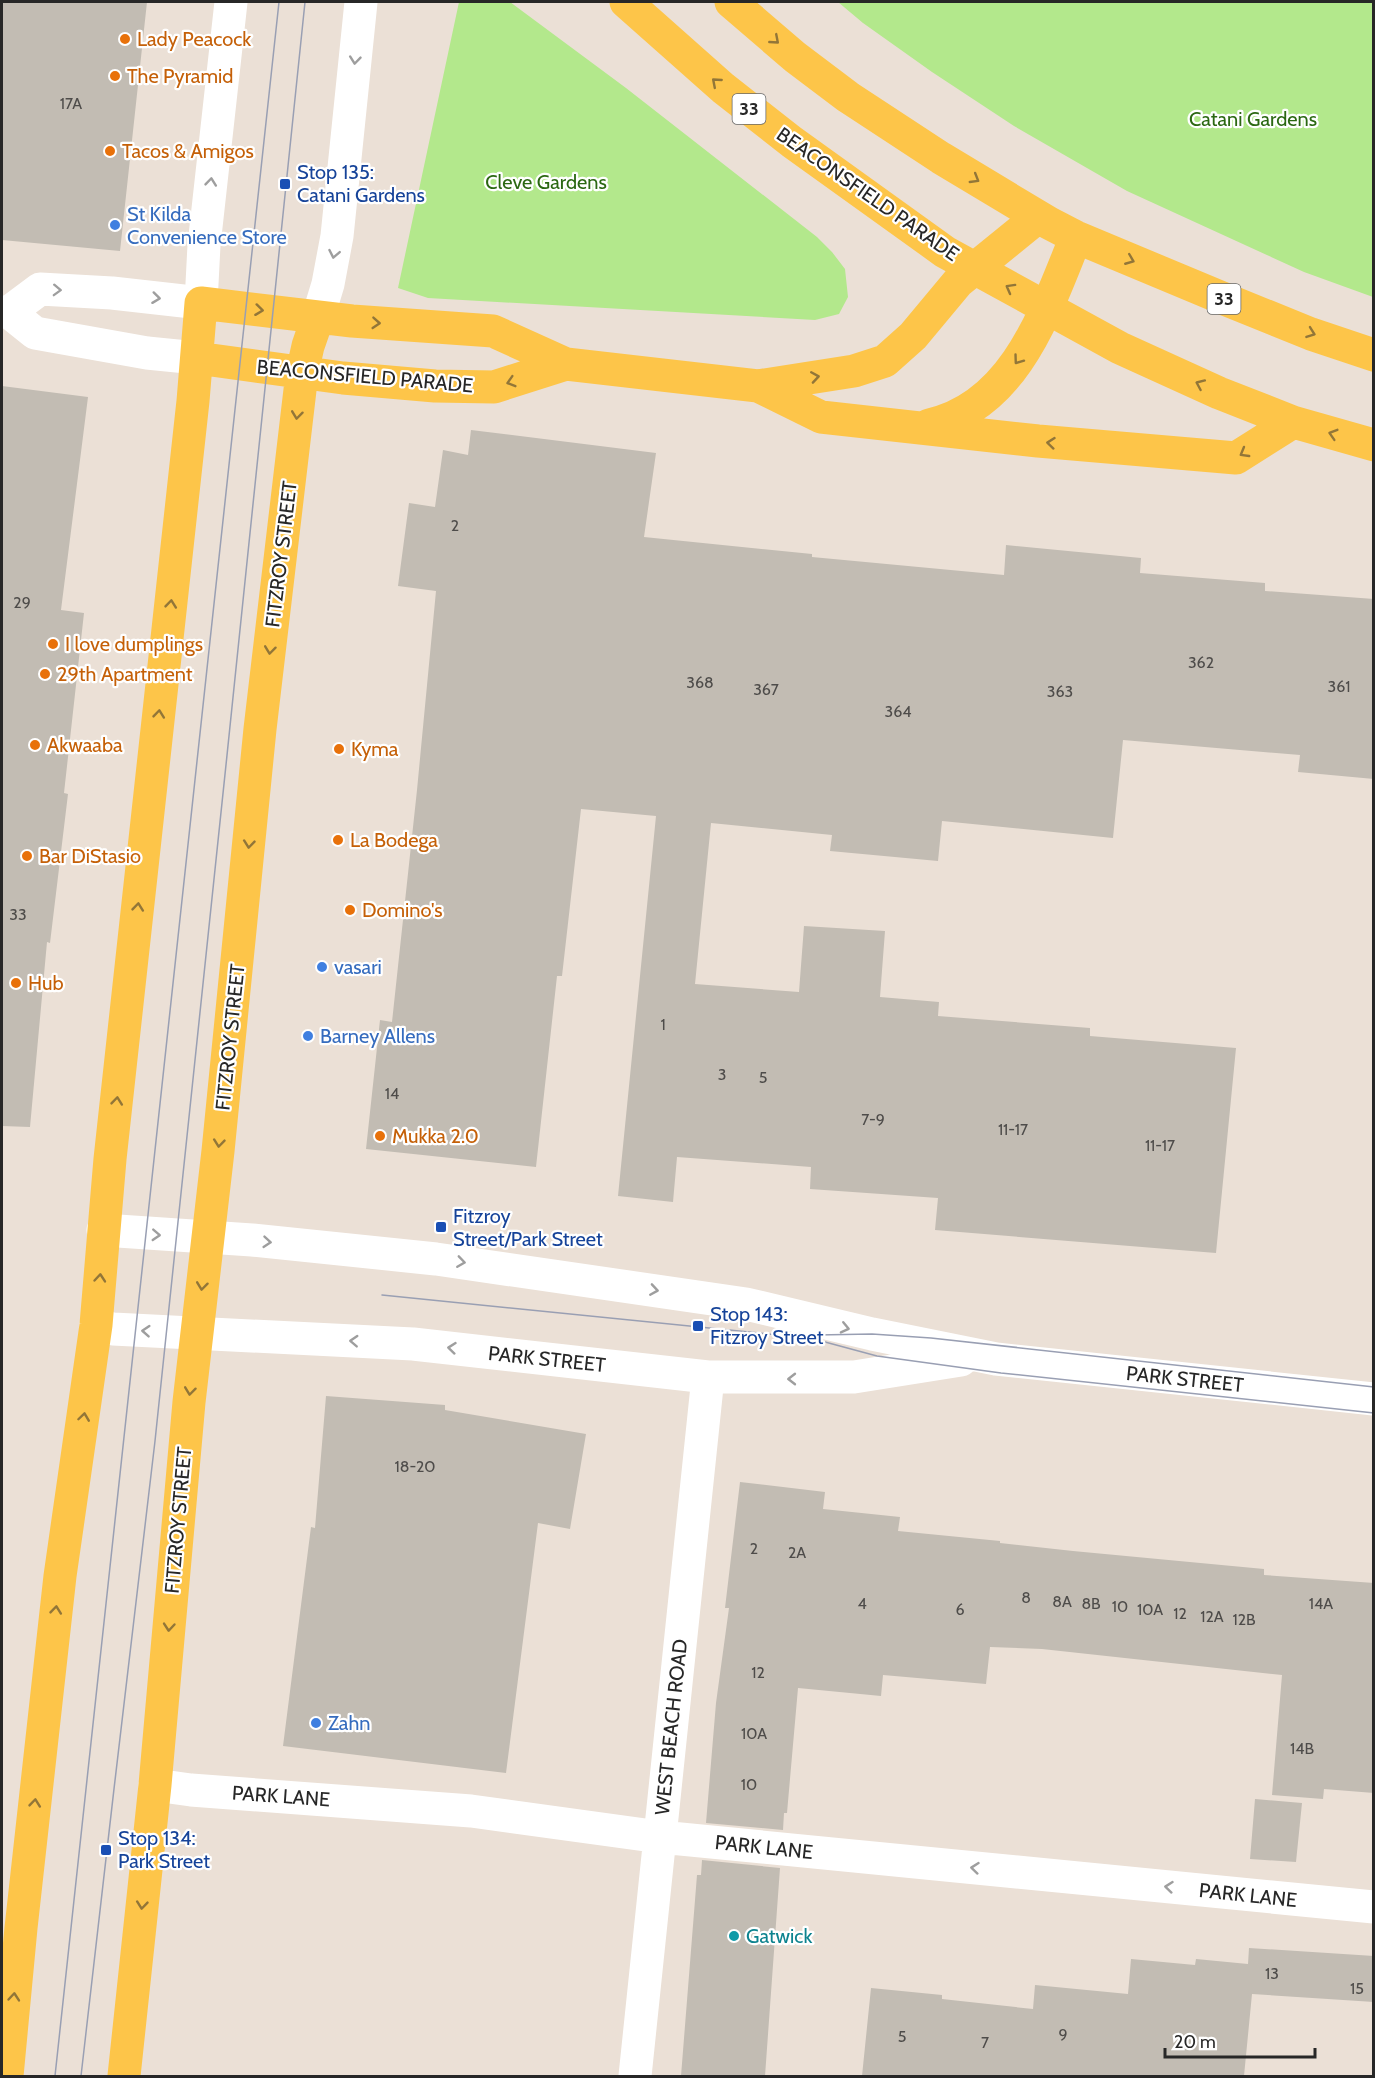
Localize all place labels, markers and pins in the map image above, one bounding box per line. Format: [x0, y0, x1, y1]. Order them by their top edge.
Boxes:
place label: Lady Peacock [137, 27, 251, 51]
marker: Lady Peacock [118, 32, 132, 46]
place label: The Pyramid [127, 64, 233, 88]
marker: The Pyramid [108, 69, 122, 83]
place label: Tacos & Amigos [122, 139, 254, 163]
marker: Tacos & Amigos [103, 144, 117, 158]
place label: Stop 135: Catani Gardens [297, 160, 425, 207]
marker: Stop 135: Catani Gardens [278, 177, 292, 191]
place label: St Kilda Convenience Store [127, 202, 287, 249]
marker: St Kilda Convenience Store [108, 218, 122, 232]
place label: I love dumplings [65, 632, 203, 656]
marker: I love dumplings [46, 637, 60, 651]
place label: 29th Apartment [57, 662, 193, 686]
marker: 29th Apartment [38, 667, 52, 681]
place label: Akwaaba [47, 733, 123, 757]
place label: Kyma [351, 737, 399, 761]
marker: Akwaaba [28, 738, 42, 752]
marker: Kyma [332, 742, 346, 756]
place label: La Bodega [350, 828, 438, 852]
marker: La Bodega [331, 833, 345, 847]
place label: Bar DiStasio [39, 844, 141, 868]
marker: Bar DiStasio [20, 849, 34, 863]
place label: Domino's [362, 898, 442, 922]
marker: Domino's [343, 903, 357, 917]
place label: vasari [334, 955, 382, 979]
marker: vasari [315, 960, 329, 974]
place label: Hub [28, 971, 63, 995]
marker: Hub [9, 976, 23, 990]
place label: Barney Allens [320, 1024, 435, 1048]
marker: Barney Allens [301, 1029, 315, 1043]
place label: Mukka 2.0 [392, 1124, 479, 1148]
marker: Mukka 2.0 [373, 1129, 387, 1143]
place label: Fitzroy Street/Park Street [453, 1204, 603, 1251]
marker: Fitzroy Street/Park Street [434, 1220, 448, 1234]
place label: Stop 143: Fitzroy Street [710, 1302, 824, 1349]
marker: Stop 143: Fitzroy Street [691, 1319, 705, 1333]
place label: Zahn [328, 1711, 370, 1735]
marker: Zahn [309, 1716, 323, 1730]
place label: Stop 134: Park Street [118, 1826, 210, 1873]
marker: Stop 134: Park Street [99, 1843, 113, 1857]
place label: Gatwick [746, 1924, 812, 1948]
marker: Gatwick [727, 1929, 741, 1943]

